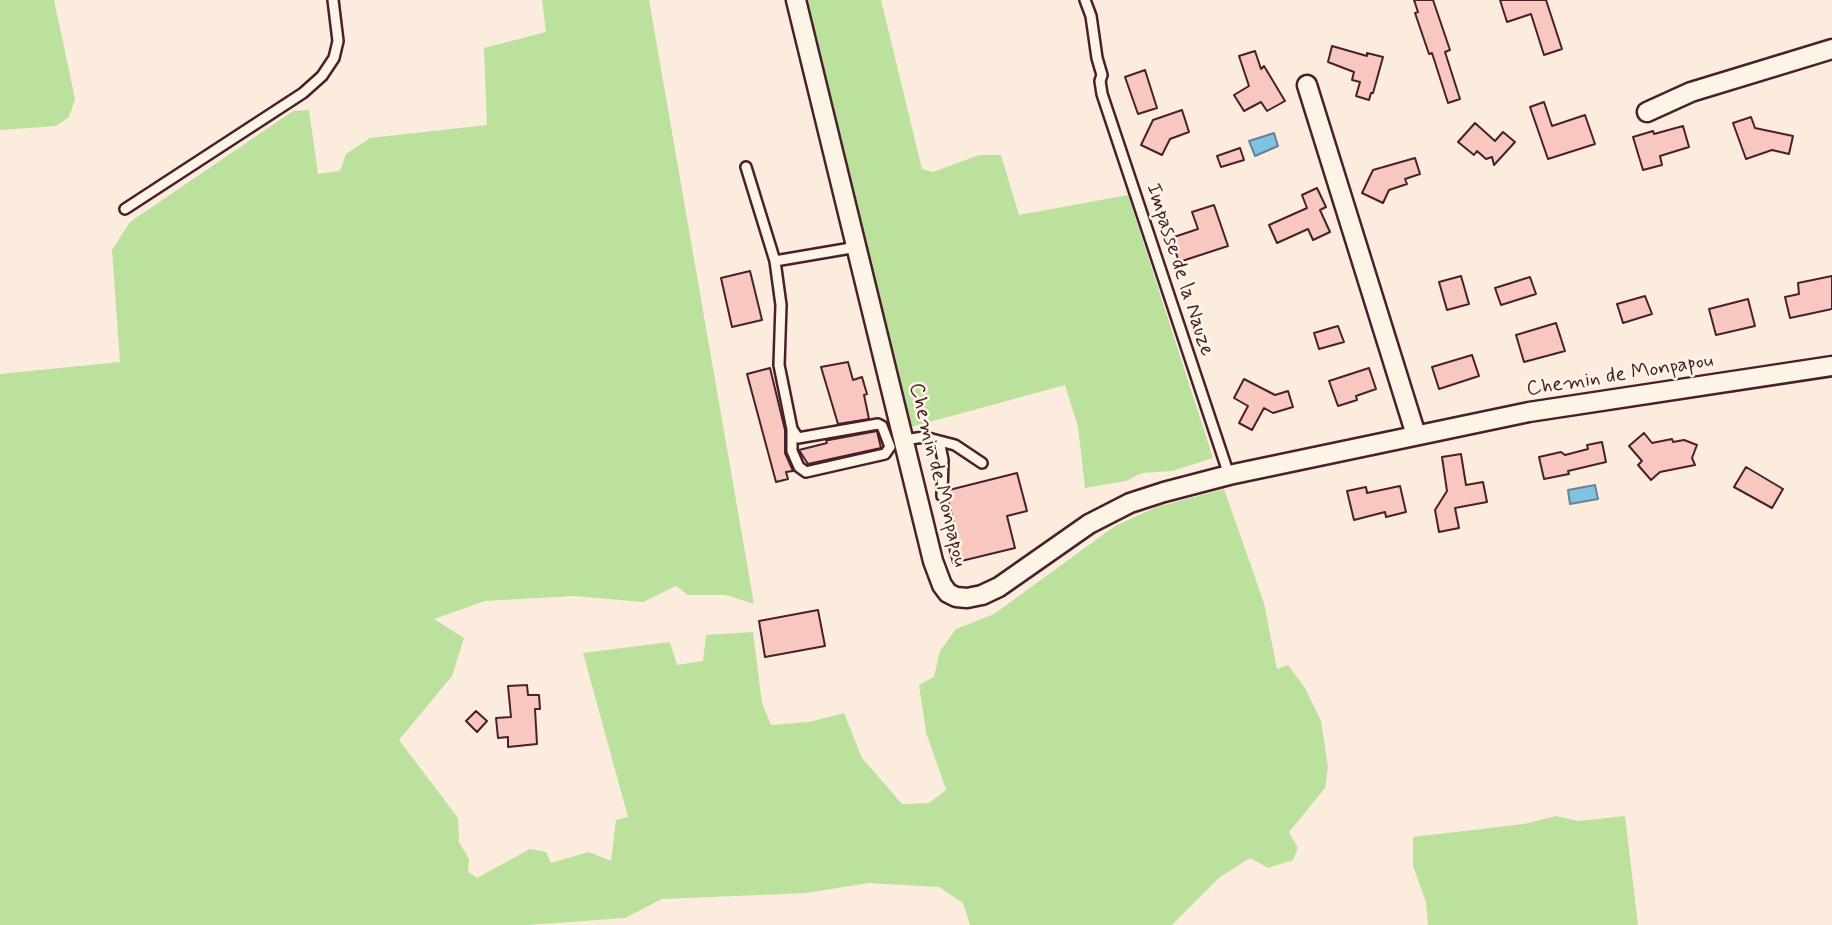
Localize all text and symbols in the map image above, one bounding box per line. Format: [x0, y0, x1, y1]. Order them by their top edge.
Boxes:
street label: Impasse de la Nauze [1139, 180, 1219, 360]
street label: Chemin de Monpapou [1525, 349, 1715, 403]
street label: Chemin de Monpapou [902, 380, 972, 570]

